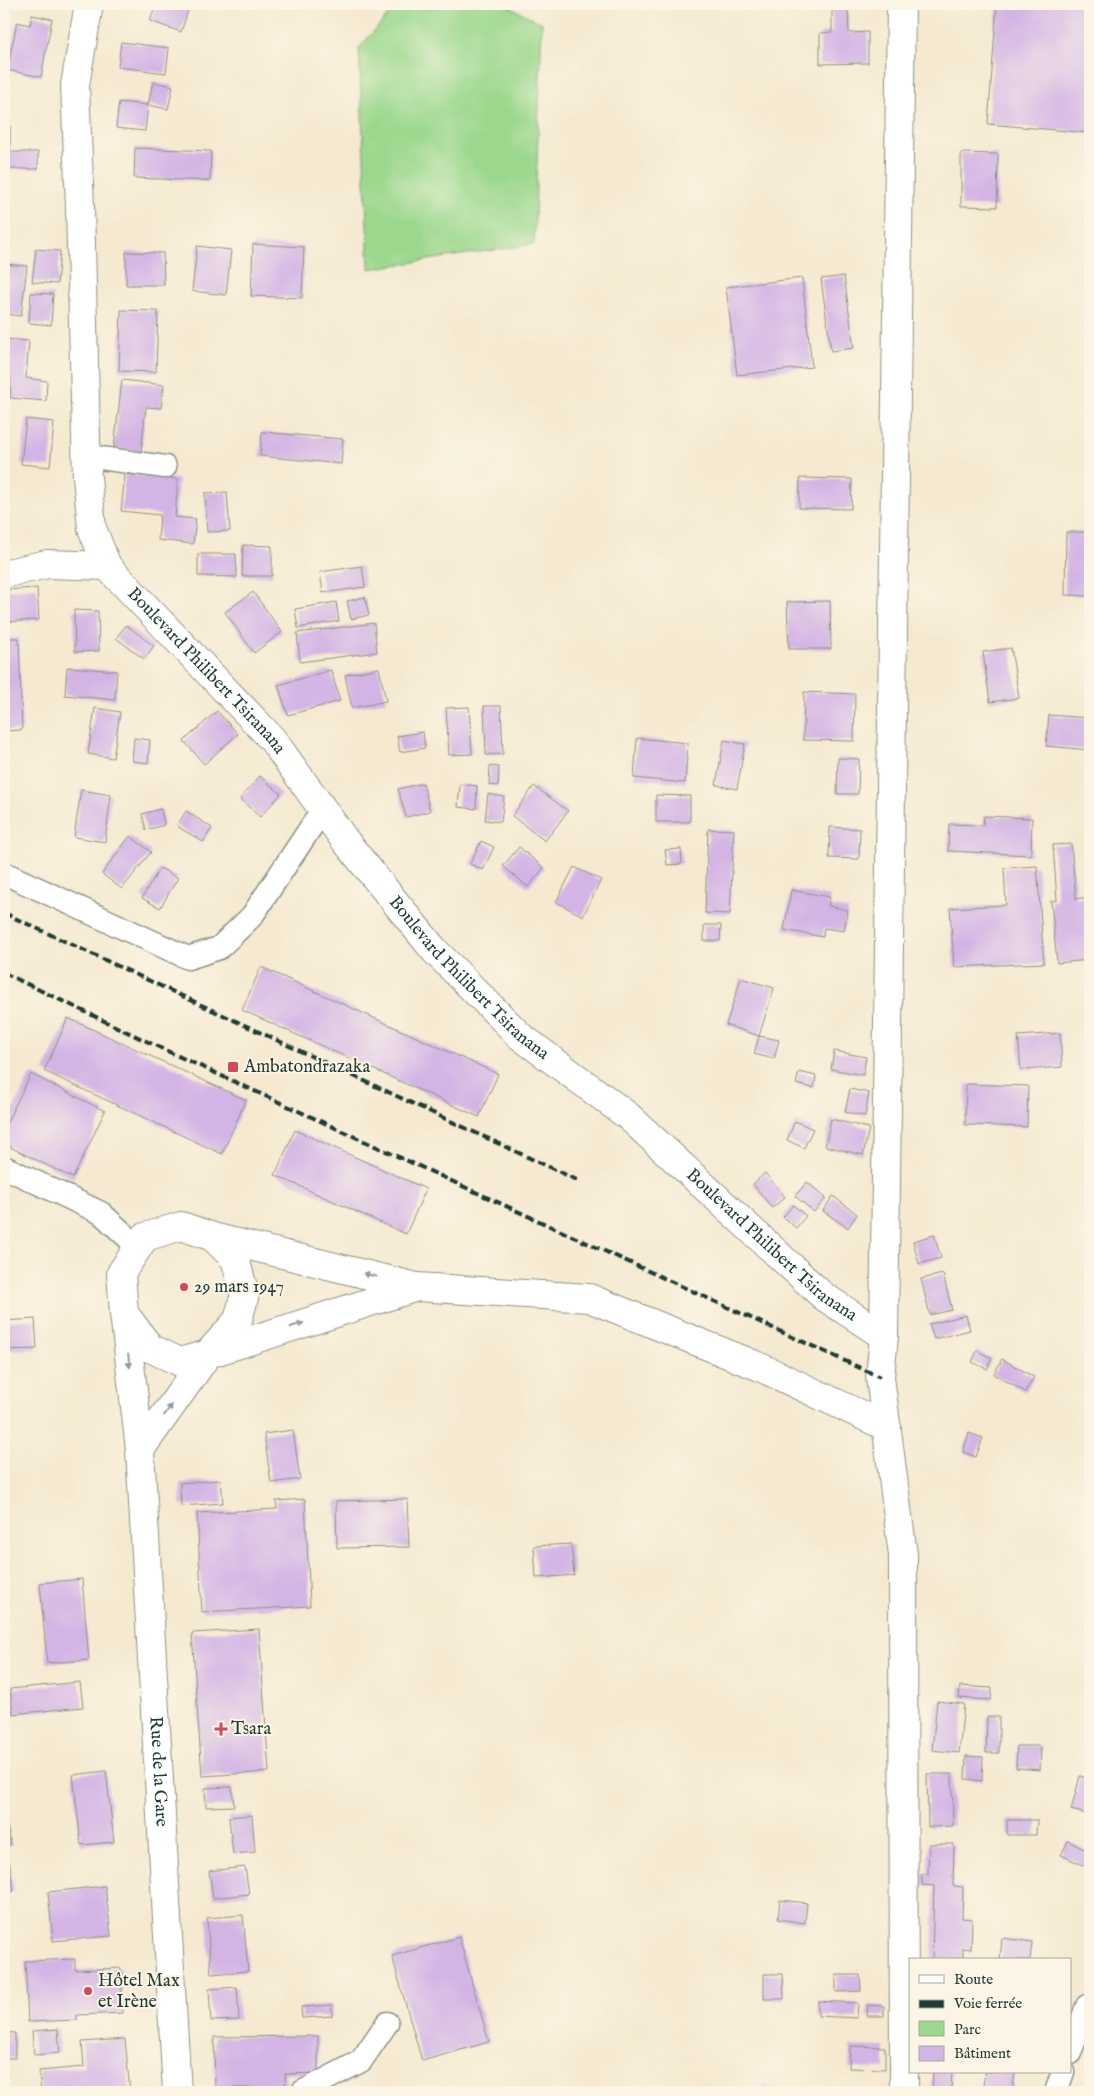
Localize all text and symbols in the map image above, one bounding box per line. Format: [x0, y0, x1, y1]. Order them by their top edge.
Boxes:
street label: Boulevard Philibert Tsiranana [122, 583, 291, 759]
street label: Boulevard Philibert Tsiranana [383, 891, 554, 1065]
place label: Ambatondrazaka [243, 1056, 370, 1079]
marker: Ambatondrazaka [226, 1060, 240, 1074]
street label: Boulevard Philibert Tsiranana [681, 1164, 862, 1327]
one-way arrow [362, 1271, 377, 1279]
place label: 29 mars 1947 [194, 1276, 284, 1299]
marker: 29 mars 1947 [178, 1281, 190, 1293]
one-way arrow [290, 1321, 305, 1329]
one-way arrow [125, 1354, 133, 1370]
one-way arrow [163, 1403, 173, 1417]
street label: Rue de la Gare [144, 1716, 173, 1827]
place label: Tsara [231, 1718, 271, 1741]
marker: Tsara [215, 1723, 227, 1735]
legend [909, 1958, 1072, 2074]
place label: Hôtel Max et Irène [98, 1970, 180, 2014]
text: Route [954, 1970, 993, 1989]
marker: Hôtel Max et Irène [82, 1985, 94, 1997]
text: Voie ferrée [953, 1994, 1022, 2013]
text: Parc [954, 2020, 981, 2039]
text: Bâtiment [954, 2044, 1011, 2063]

